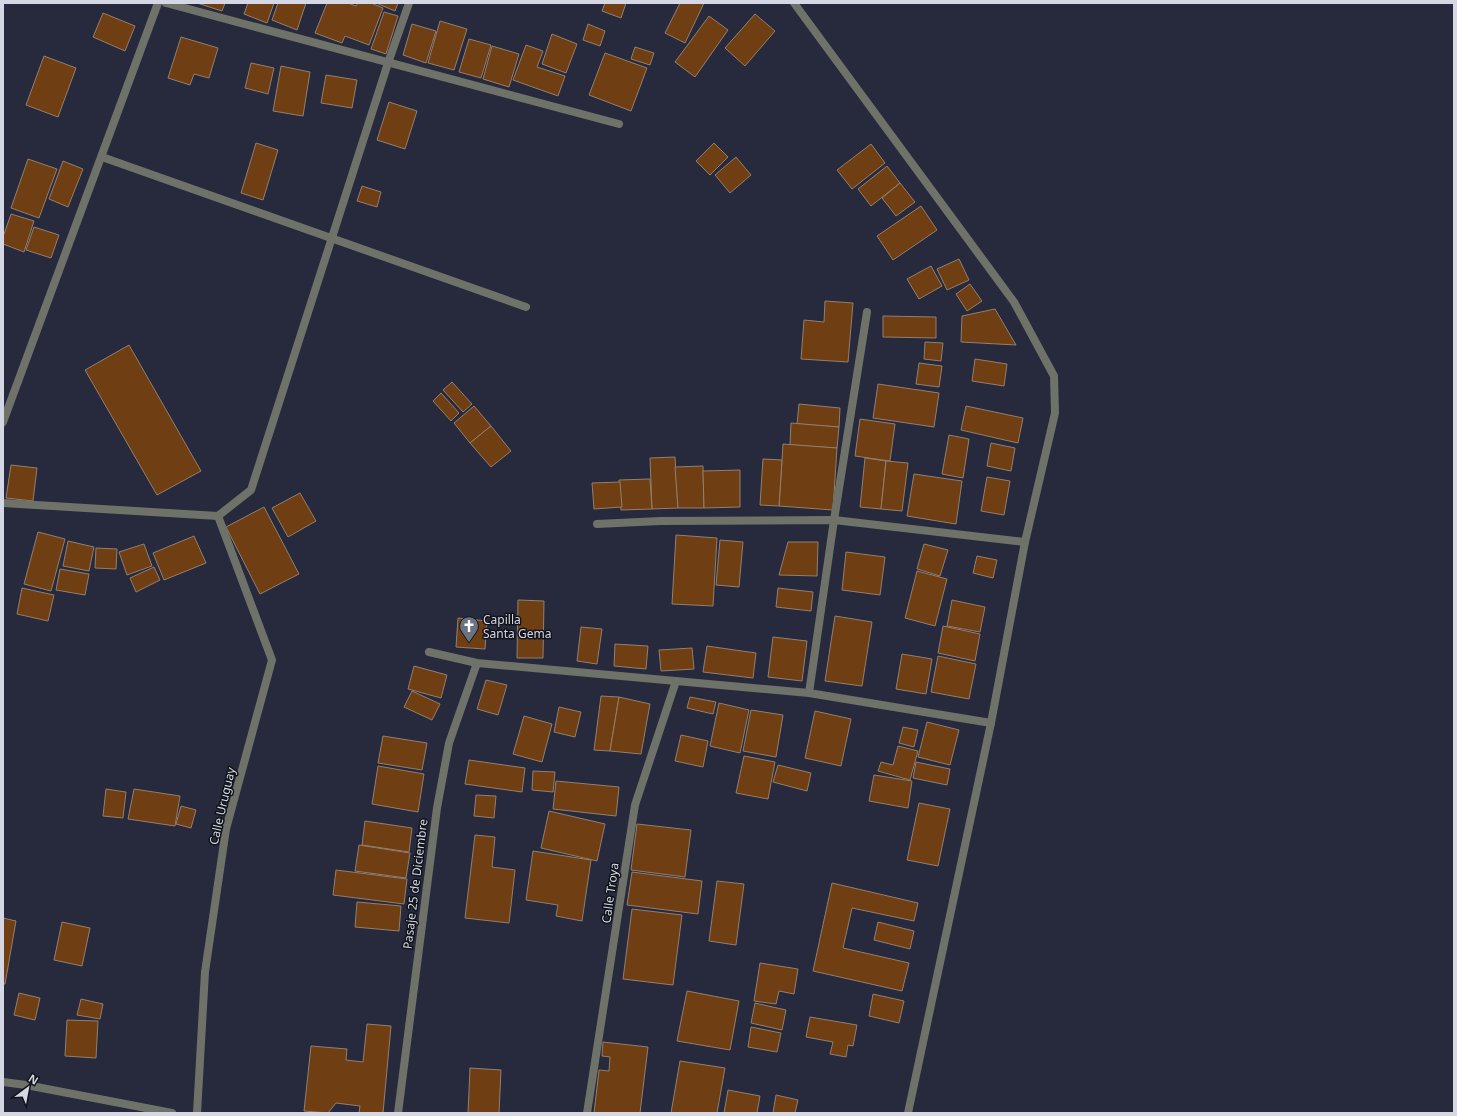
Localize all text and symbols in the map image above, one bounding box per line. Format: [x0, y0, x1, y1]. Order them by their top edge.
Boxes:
place label: Capilla Santa Gema [483, 611, 551, 642]
church icon: Capilla Santa Gema [458, 615, 480, 643]
street label: Calle Uruguay [205, 765, 239, 846]
street label: Pasaje 25 de Diciembre [399, 818, 431, 950]
street label: Calle Troya [597, 862, 623, 924]
north arrow [8, 1068, 48, 1108]
text: N [26, 1070, 41, 1088]

